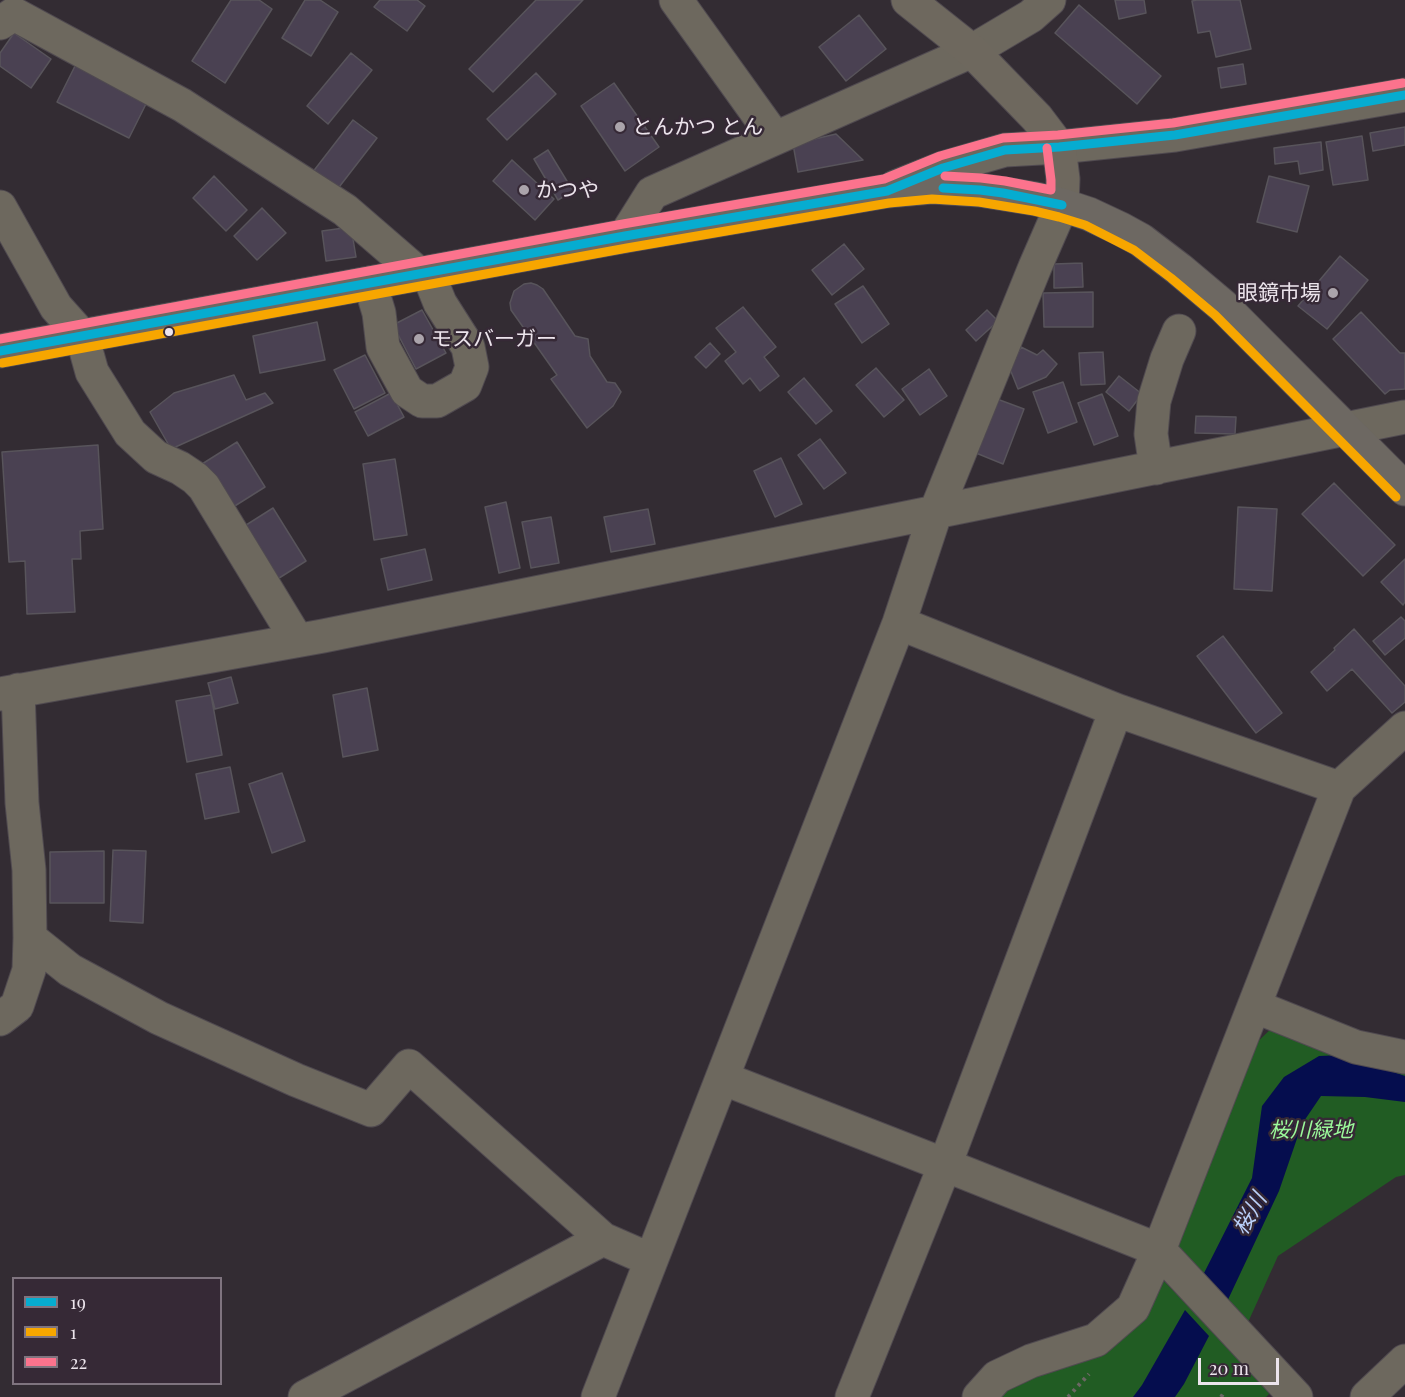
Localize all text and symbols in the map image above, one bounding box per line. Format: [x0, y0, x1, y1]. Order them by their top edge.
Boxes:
place label: とんかつ とん [632, 114, 763, 140]
marker: とんかつ とん [613, 120, 627, 134]
place label: かつや [536, 177, 599, 203]
marker: かつや [517, 183, 531, 197]
place label: 眼鏡市場 [1237, 280, 1321, 306]
marker: 眼鏡市場 [1326, 286, 1340, 300]
unlabelled marker [163, 326, 175, 338]
place label: モスバーガー [431, 326, 557, 352]
marker: モスバーガー [412, 332, 426, 346]
park label: 桜川緑地 [1269, 1117, 1353, 1143]
water label: 桜川 [1228, 1188, 1272, 1240]
legend [12, 1277, 222, 1385]
text: 19 [70, 1290, 86, 1314]
text: 1 [70, 1320, 77, 1344]
scale bar [1201, 1346, 1282, 1384]
text: 22 [70, 1350, 87, 1374]
text: 20 m [1209, 1356, 1249, 1380]

